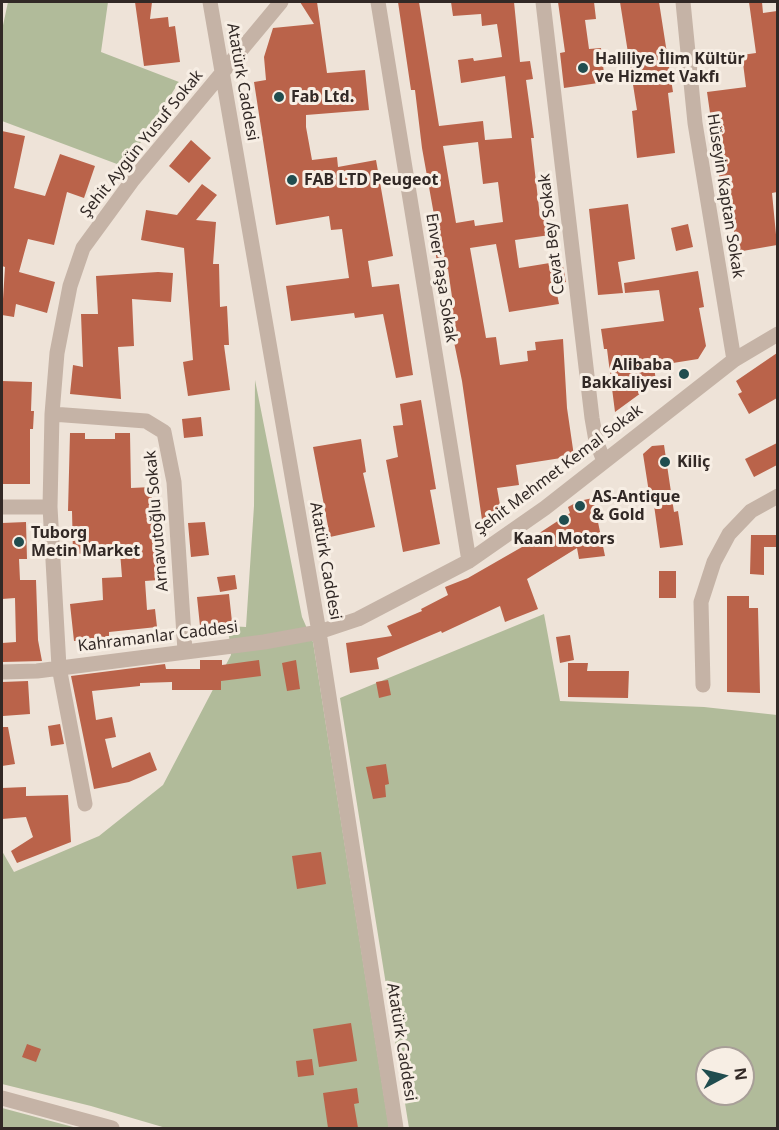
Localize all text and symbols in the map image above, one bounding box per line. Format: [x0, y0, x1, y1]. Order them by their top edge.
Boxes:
street label: Atatürk Caddesi [222, 21, 262, 143]
place label: Haliliye İlim Kültür ve Hizmet Vakfı [595, 49, 745, 87]
marker: Haliliye İlim Kültür ve Hizmet Vakfı [576, 61, 590, 75]
street label: Şehit Aygün Yusuf Sokak [77, 66, 207, 222]
place label: Fab Ltd. [291, 87, 354, 107]
marker: Fab Ltd. [272, 90, 286, 104]
street label: Hüseyin Kaptan Sokak [702, 112, 748, 280]
place label: FAB LTD Peugeot [304, 170, 439, 190]
street label: Cevat Bey Sokak [535, 172, 569, 296]
marker: FAB LTD Peugeot [285, 173, 299, 187]
street label: Enver Paşa Sokak [421, 212, 461, 344]
place label: Alibaba Bakkaliyesi [581, 355, 672, 393]
marker: Alibaba Bakkaliyesi [677, 367, 691, 381]
street label: Şehit Mehmet Kemal Sokak [471, 401, 647, 539]
street label: Arnavutoğlu Sokak [141, 450, 173, 592]
place label: Kiliç [677, 452, 710, 472]
marker: Kiliç [658, 455, 672, 469]
place label: AS-Antique & Gold [592, 487, 680, 525]
marker: AS-Antique & Gold [573, 499, 587, 513]
street label: Atatürk Caddesi [305, 500, 345, 622]
marker: Kaan Motors [557, 513, 571, 527]
place label: Tuborg Metin Market [31, 523, 140, 561]
place label: Kaan Motors [513, 529, 615, 549]
marker: Tuborg Metin Market [12, 535, 26, 549]
street label: Kahramanlar Caddesi [77, 618, 239, 656]
street label: Atatürk Caddesi [382, 981, 420, 1103]
north arrow [695, 1046, 755, 1106]
text: N [729, 1066, 753, 1082]

